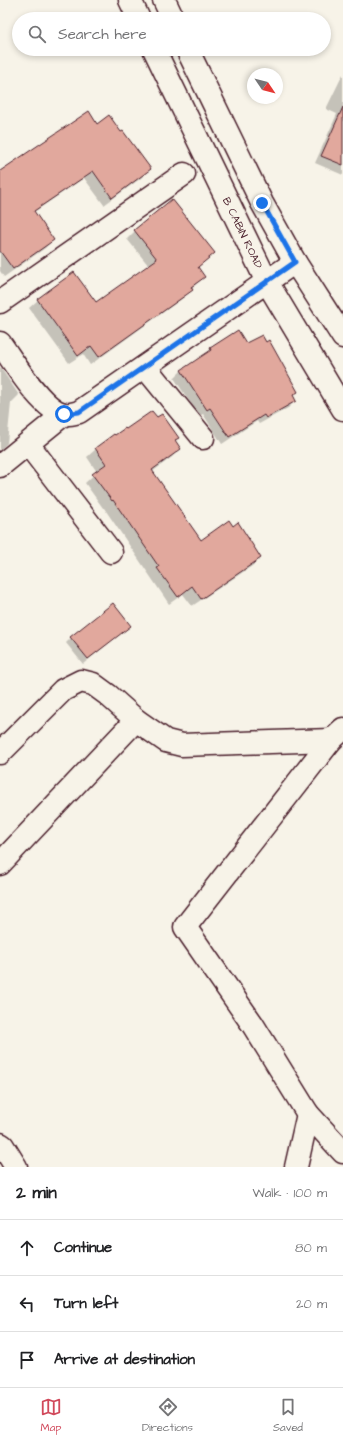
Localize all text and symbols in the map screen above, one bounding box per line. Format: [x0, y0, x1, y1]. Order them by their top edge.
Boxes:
search box [12, 12, 331, 56]
icon: search [26, 23, 48, 45]
text: Search here [58, 24, 147, 45]
north arrow [247, 68, 283, 104]
route end [253, 194, 271, 212]
street label: B CABIN ROAD [219, 195, 266, 271]
route start [55, 405, 73, 423]
text: 2 min [16, 1181, 57, 1205]
text: Walk · 100 m [253, 1184, 327, 1202]
icon: ahead [16, 1237, 38, 1259]
text: Continue [54, 1237, 112, 1258]
text: 80 m [295, 1239, 327, 1257]
icon: left [16, 1293, 38, 1315]
text: Turn left [54, 1293, 118, 1314]
text: 20 m [296, 1295, 327, 1313]
icon: arrive [16, 1349, 38, 1371]
text: Arrive at destination [54, 1349, 195, 1370]
tab: Map [40, 1396, 62, 1435]
tab: Directions [142, 1396, 193, 1435]
tab: Saved [273, 1396, 303, 1435]

